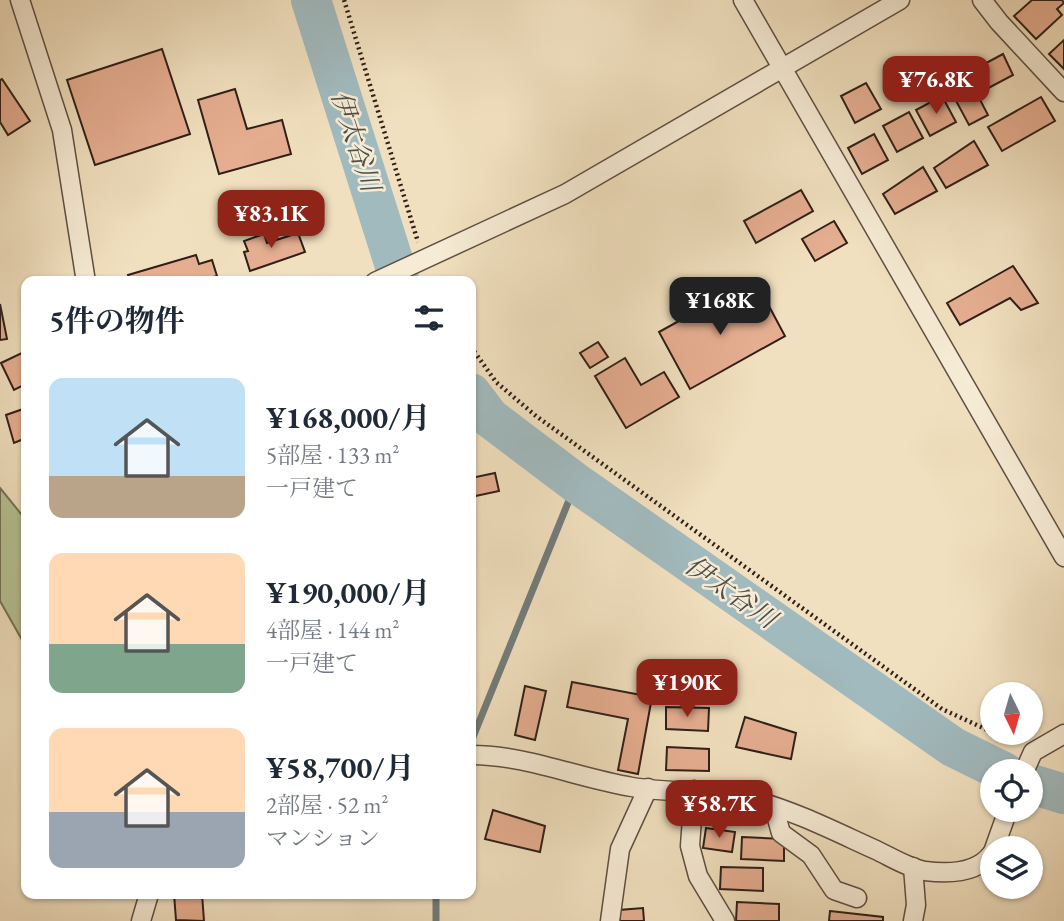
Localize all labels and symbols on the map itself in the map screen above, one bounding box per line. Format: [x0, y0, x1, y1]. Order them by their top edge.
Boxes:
pin: ¥76.8K [879, 57, 993, 116]
water label: 伊太谷川 [324, 86, 389, 199]
pin: ¥83.1K [214, 190, 328, 250]
pin: ¥168K [671, 278, 769, 337]
water label: 伊太谷川 [679, 548, 786, 637]
pin: ¥190K [638, 660, 736, 719]
north arrow [980, 682, 1043, 746]
pin: ¥58.7K [662, 780, 776, 840]

